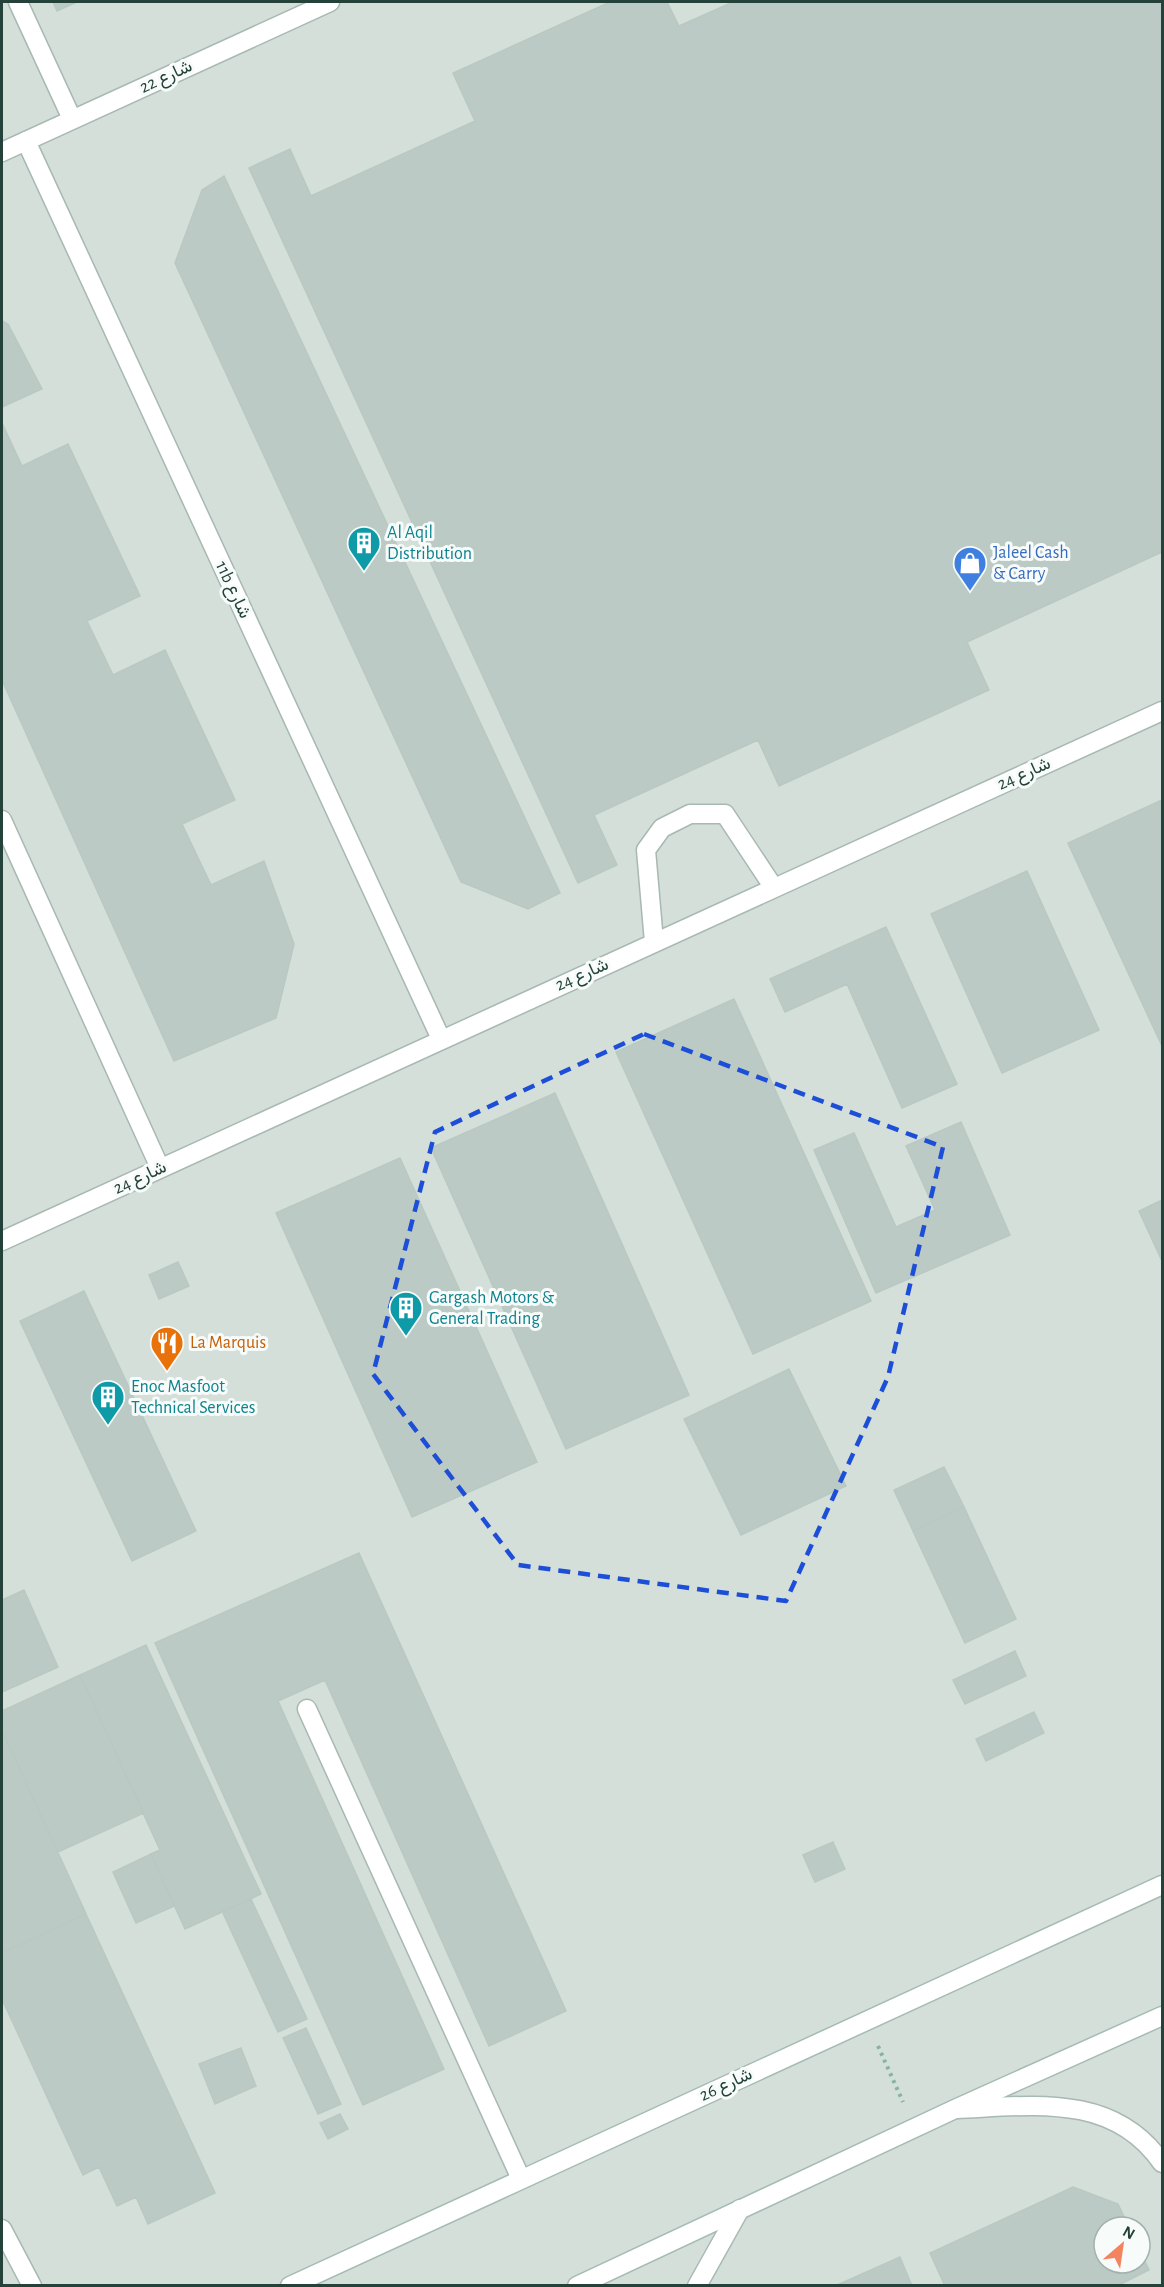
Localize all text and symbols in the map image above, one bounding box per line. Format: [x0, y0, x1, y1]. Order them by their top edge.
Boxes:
street label: شارع 22 [137, 57, 196, 99]
place label: Al Aqil Distribution [387, 524, 472, 563]
building icon: Al Aqil Distribution [346, 525, 382, 572]
place label: Jaleel Cash & Carry [993, 544, 1069, 583]
shop icon: Jaleel Cash & Carry [952, 545, 988, 592]
street label: 11b شارع [210, 559, 254, 622]
street label: شارع 24 [995, 754, 1054, 795]
street label: شارع 24 [553, 955, 612, 996]
street label: شارع 24 [111, 1158, 170, 1200]
place label: Gargash Motors & General Trading [429, 1289, 555, 1328]
building icon: Gargash Motors & General Trading [388, 1290, 424, 1337]
restaurant icon: La Marquis [149, 1325, 185, 1372]
place label: La Marquis [190, 1334, 266, 1352]
place label: Enoc Masfoot Technical Services [131, 1378, 256, 1417]
building icon: Enoc Masfoot Technical Services [90, 1379, 126, 1426]
street label: شارع 26 [697, 2065, 756, 2107]
north arrow [1092, 2215, 1152, 2275]
text: N [1120, 2223, 1138, 2242]

